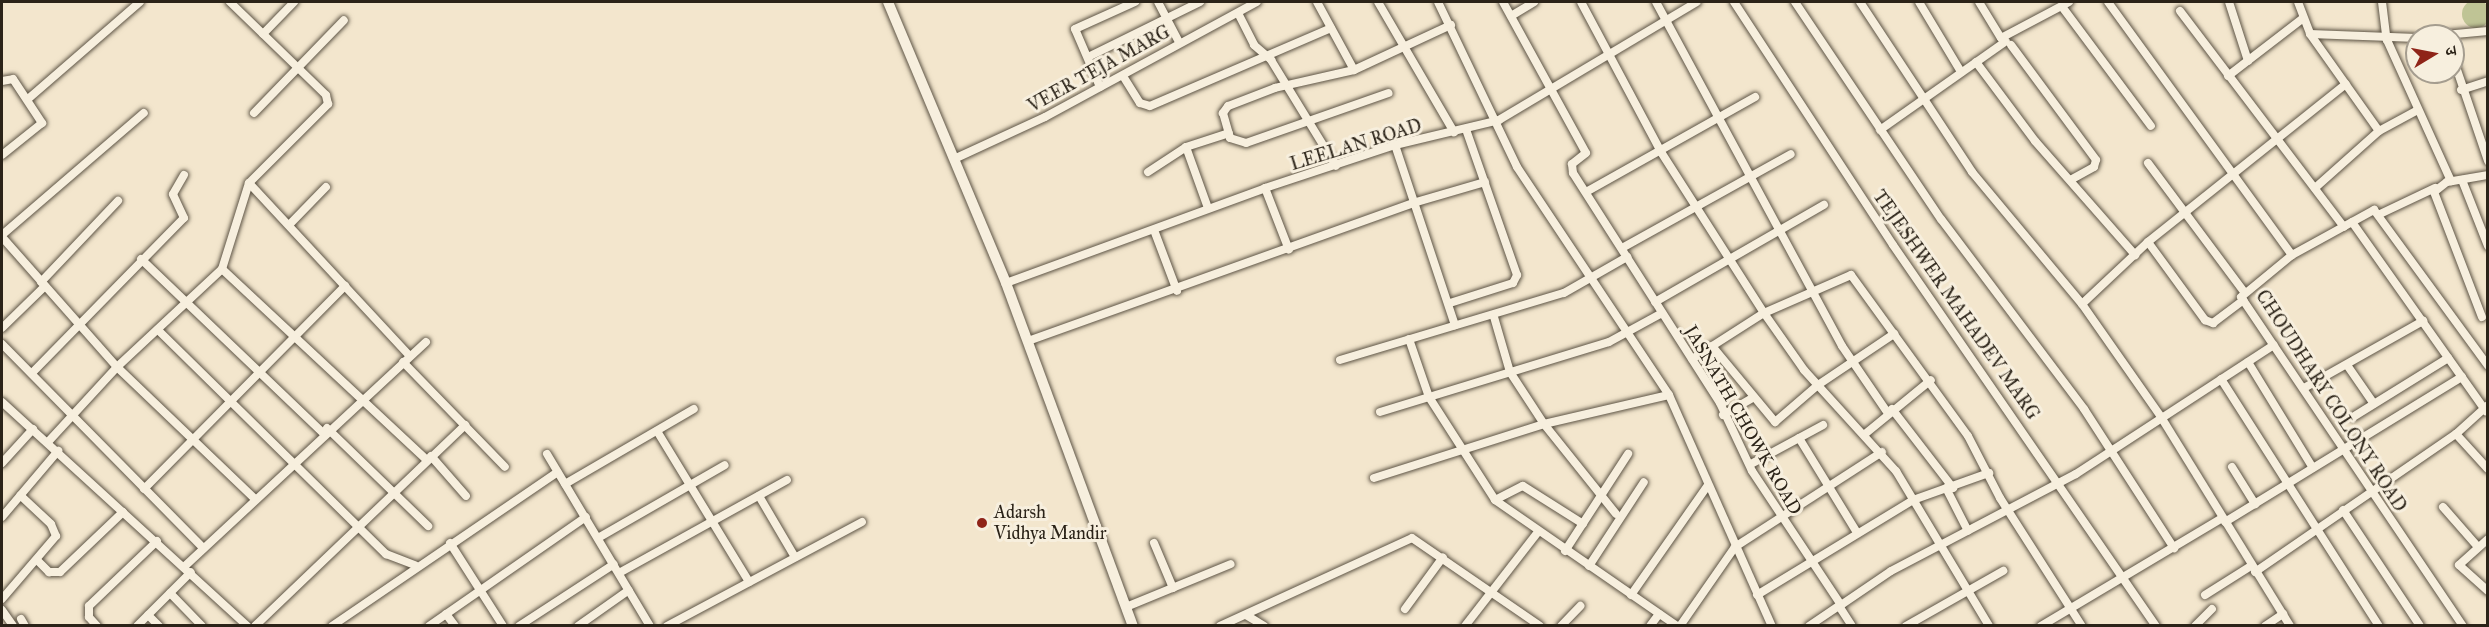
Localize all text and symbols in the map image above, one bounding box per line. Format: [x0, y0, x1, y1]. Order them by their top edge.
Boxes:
street label: VEER TEJA MARG [1024, 21, 1174, 117]
north arrow [2405, 24, 2465, 84]
text: उ [2441, 45, 2461, 57]
street label: LEELAN ROAD [1288, 115, 1424, 175]
street label: TEJESHWER MAHADEV MARG [1868, 186, 2044, 424]
street label: CHOUDHARY COLONY ROAD [2251, 286, 2411, 516]
street label: JASNATH CHOWK ROAD [1680, 321, 1806, 519]
place label: Adarsh Vidhya Mandir [994, 502, 1107, 544]
marker: Adarsh Vidhya Mandir [975, 516, 989, 530]

